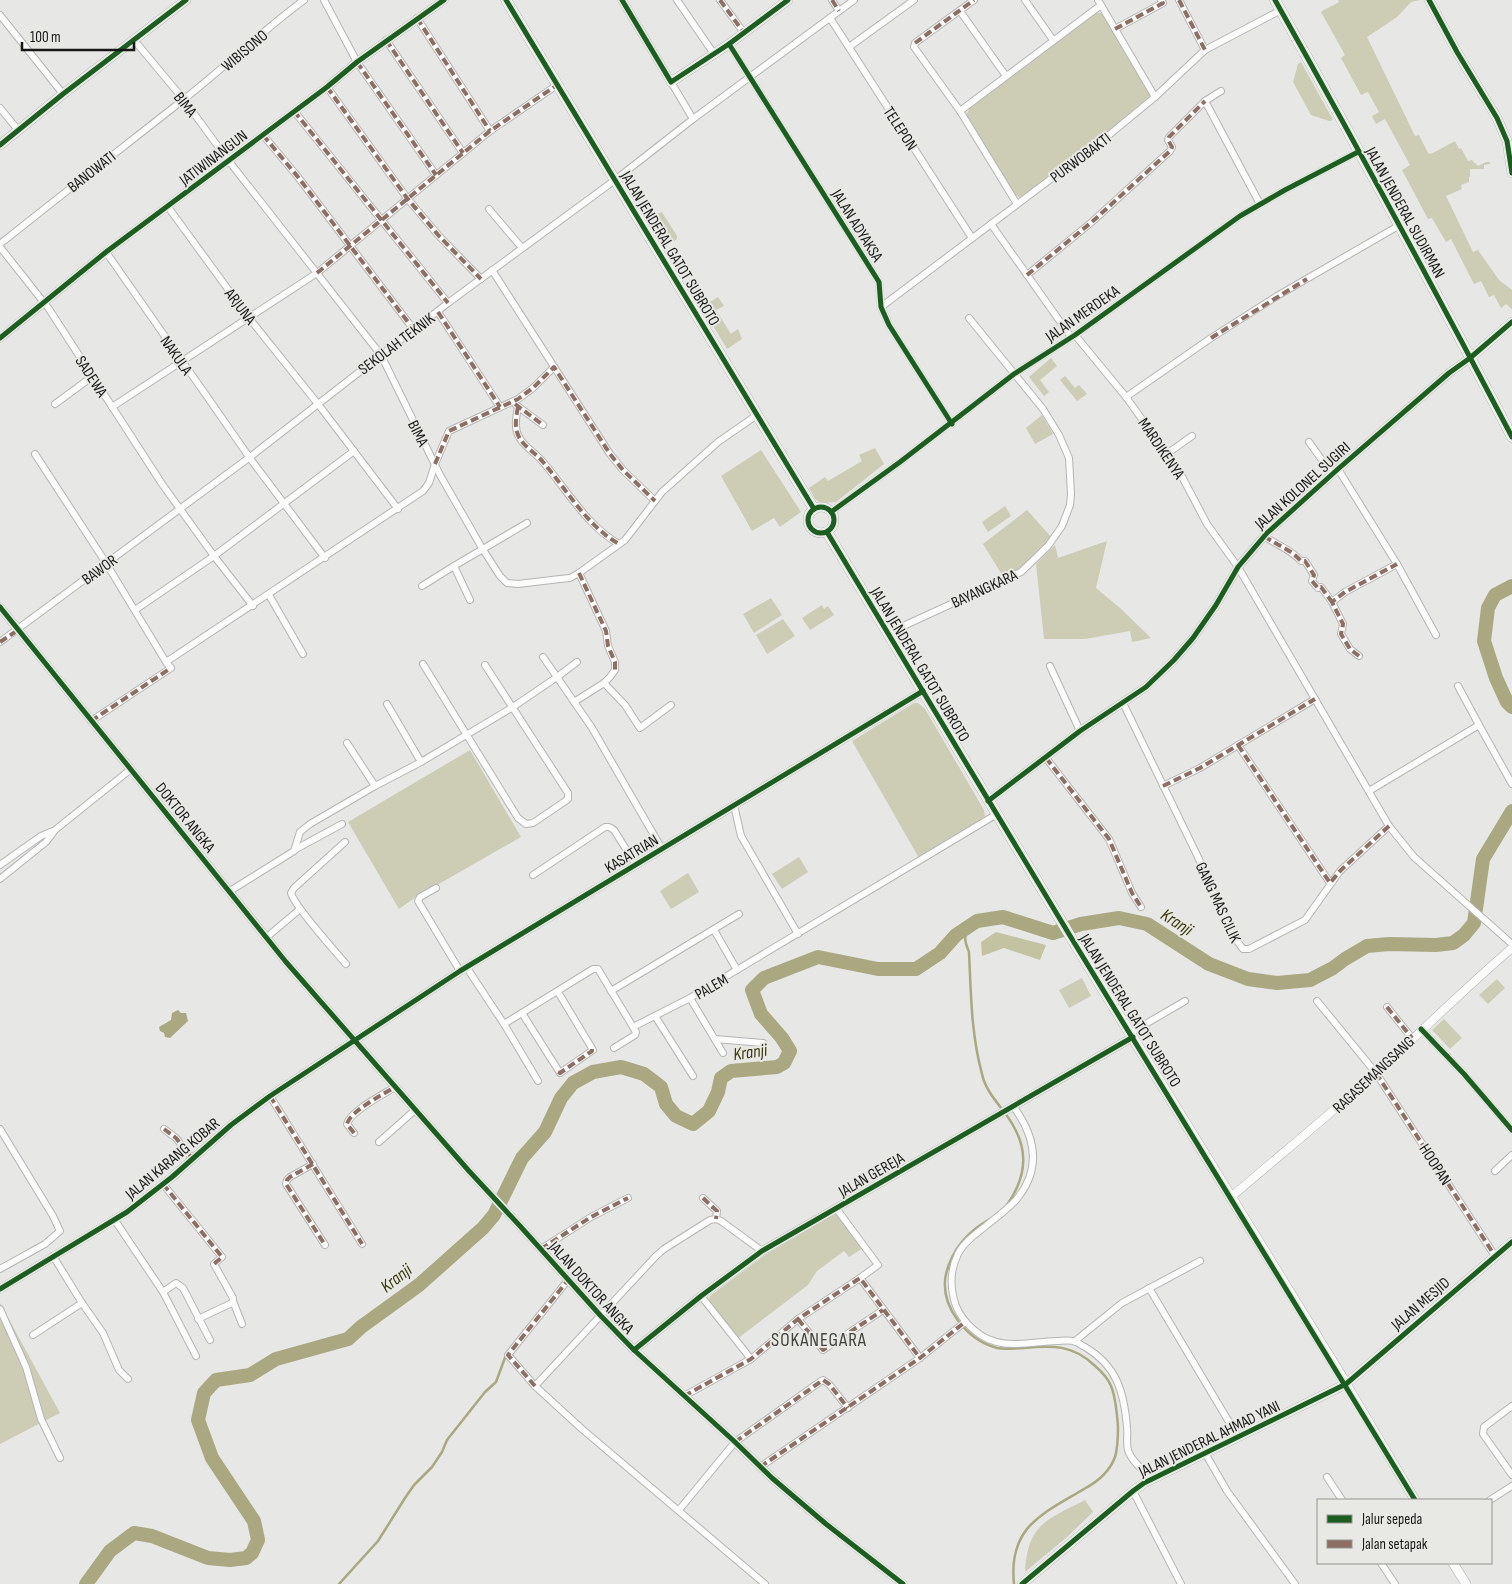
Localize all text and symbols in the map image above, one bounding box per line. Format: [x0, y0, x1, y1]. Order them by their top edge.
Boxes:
scale bar [22, 20, 135, 52]
street label: WIBISONO [218, 26, 272, 76]
text: 100 m [30, 28, 61, 47]
street label: BIMA [169, 89, 201, 121]
street label: TELEPON [879, 103, 921, 154]
street label: JATIWINANGUN [175, 127, 252, 190]
street label: PURWOBAKTI [1047, 129, 1115, 187]
street label: JALAN JENDERAL SUDIRMAN [1360, 143, 1449, 281]
street label: BANOWATI [64, 148, 120, 197]
street label: JALAN JENDERAL GATOT SUBROTO [616, 167, 723, 330]
street label: JALAN ADYAKSA [826, 185, 887, 266]
street label: JALAN MERDEKA [1041, 282, 1124, 347]
street label: ARJUNA [219, 284, 260, 329]
street label: SEKOLAH TEKNIK [355, 309, 439, 379]
street label: NAKULA [156, 333, 196, 379]
street label: SADEWA [71, 353, 111, 401]
street label: MARDIKENYA [1133, 415, 1188, 483]
street label: BIMA [403, 417, 432, 450]
street label: JALAN KOLONEL SUGIRI [1251, 438, 1355, 535]
street label: BAWOR [78, 551, 121, 589]
street label: BAYANGKARA [949, 566, 1021, 613]
street label: JALAN JENDERAL GATOT SUBROTO [866, 583, 973, 746]
street label: DOKTOR ANGKA [151, 779, 219, 857]
street label: KASATRIAN [601, 831, 662, 878]
street label: GANG MAS CILIK [1191, 859, 1245, 947]
water label: Kranji [1157, 904, 1197, 941]
street label: JALAN JENDERAL GATOT SUBROTO [1074, 930, 1185, 1091]
street label: PALEM [692, 970, 732, 1004]
street label: RAGASEMANGSANG [1329, 1032, 1419, 1118]
water label: Kranji [732, 1040, 769, 1065]
street label: JALAN KARANG KOBAR [121, 1114, 224, 1205]
street label: HOOPAN [1414, 1141, 1455, 1189]
street label: JALAN GEREJA [835, 1149, 908, 1202]
street label: JALAN DOKTOR ANGKA [544, 1237, 638, 1338]
water label: Kranji [376, 1259, 417, 1297]
street label: JALAN MESJID [1387, 1273, 1454, 1335]
district label: SOKANEGARA [771, 1329, 867, 1352]
street label: JALAN JENDERAL AHMAD YANI [1135, 1397, 1283, 1482]
legend [1317, 1499, 1492, 1564]
text: Jalur sepeda [1361, 1510, 1423, 1529]
text: Jalan setapak [1361, 1535, 1428, 1554]

